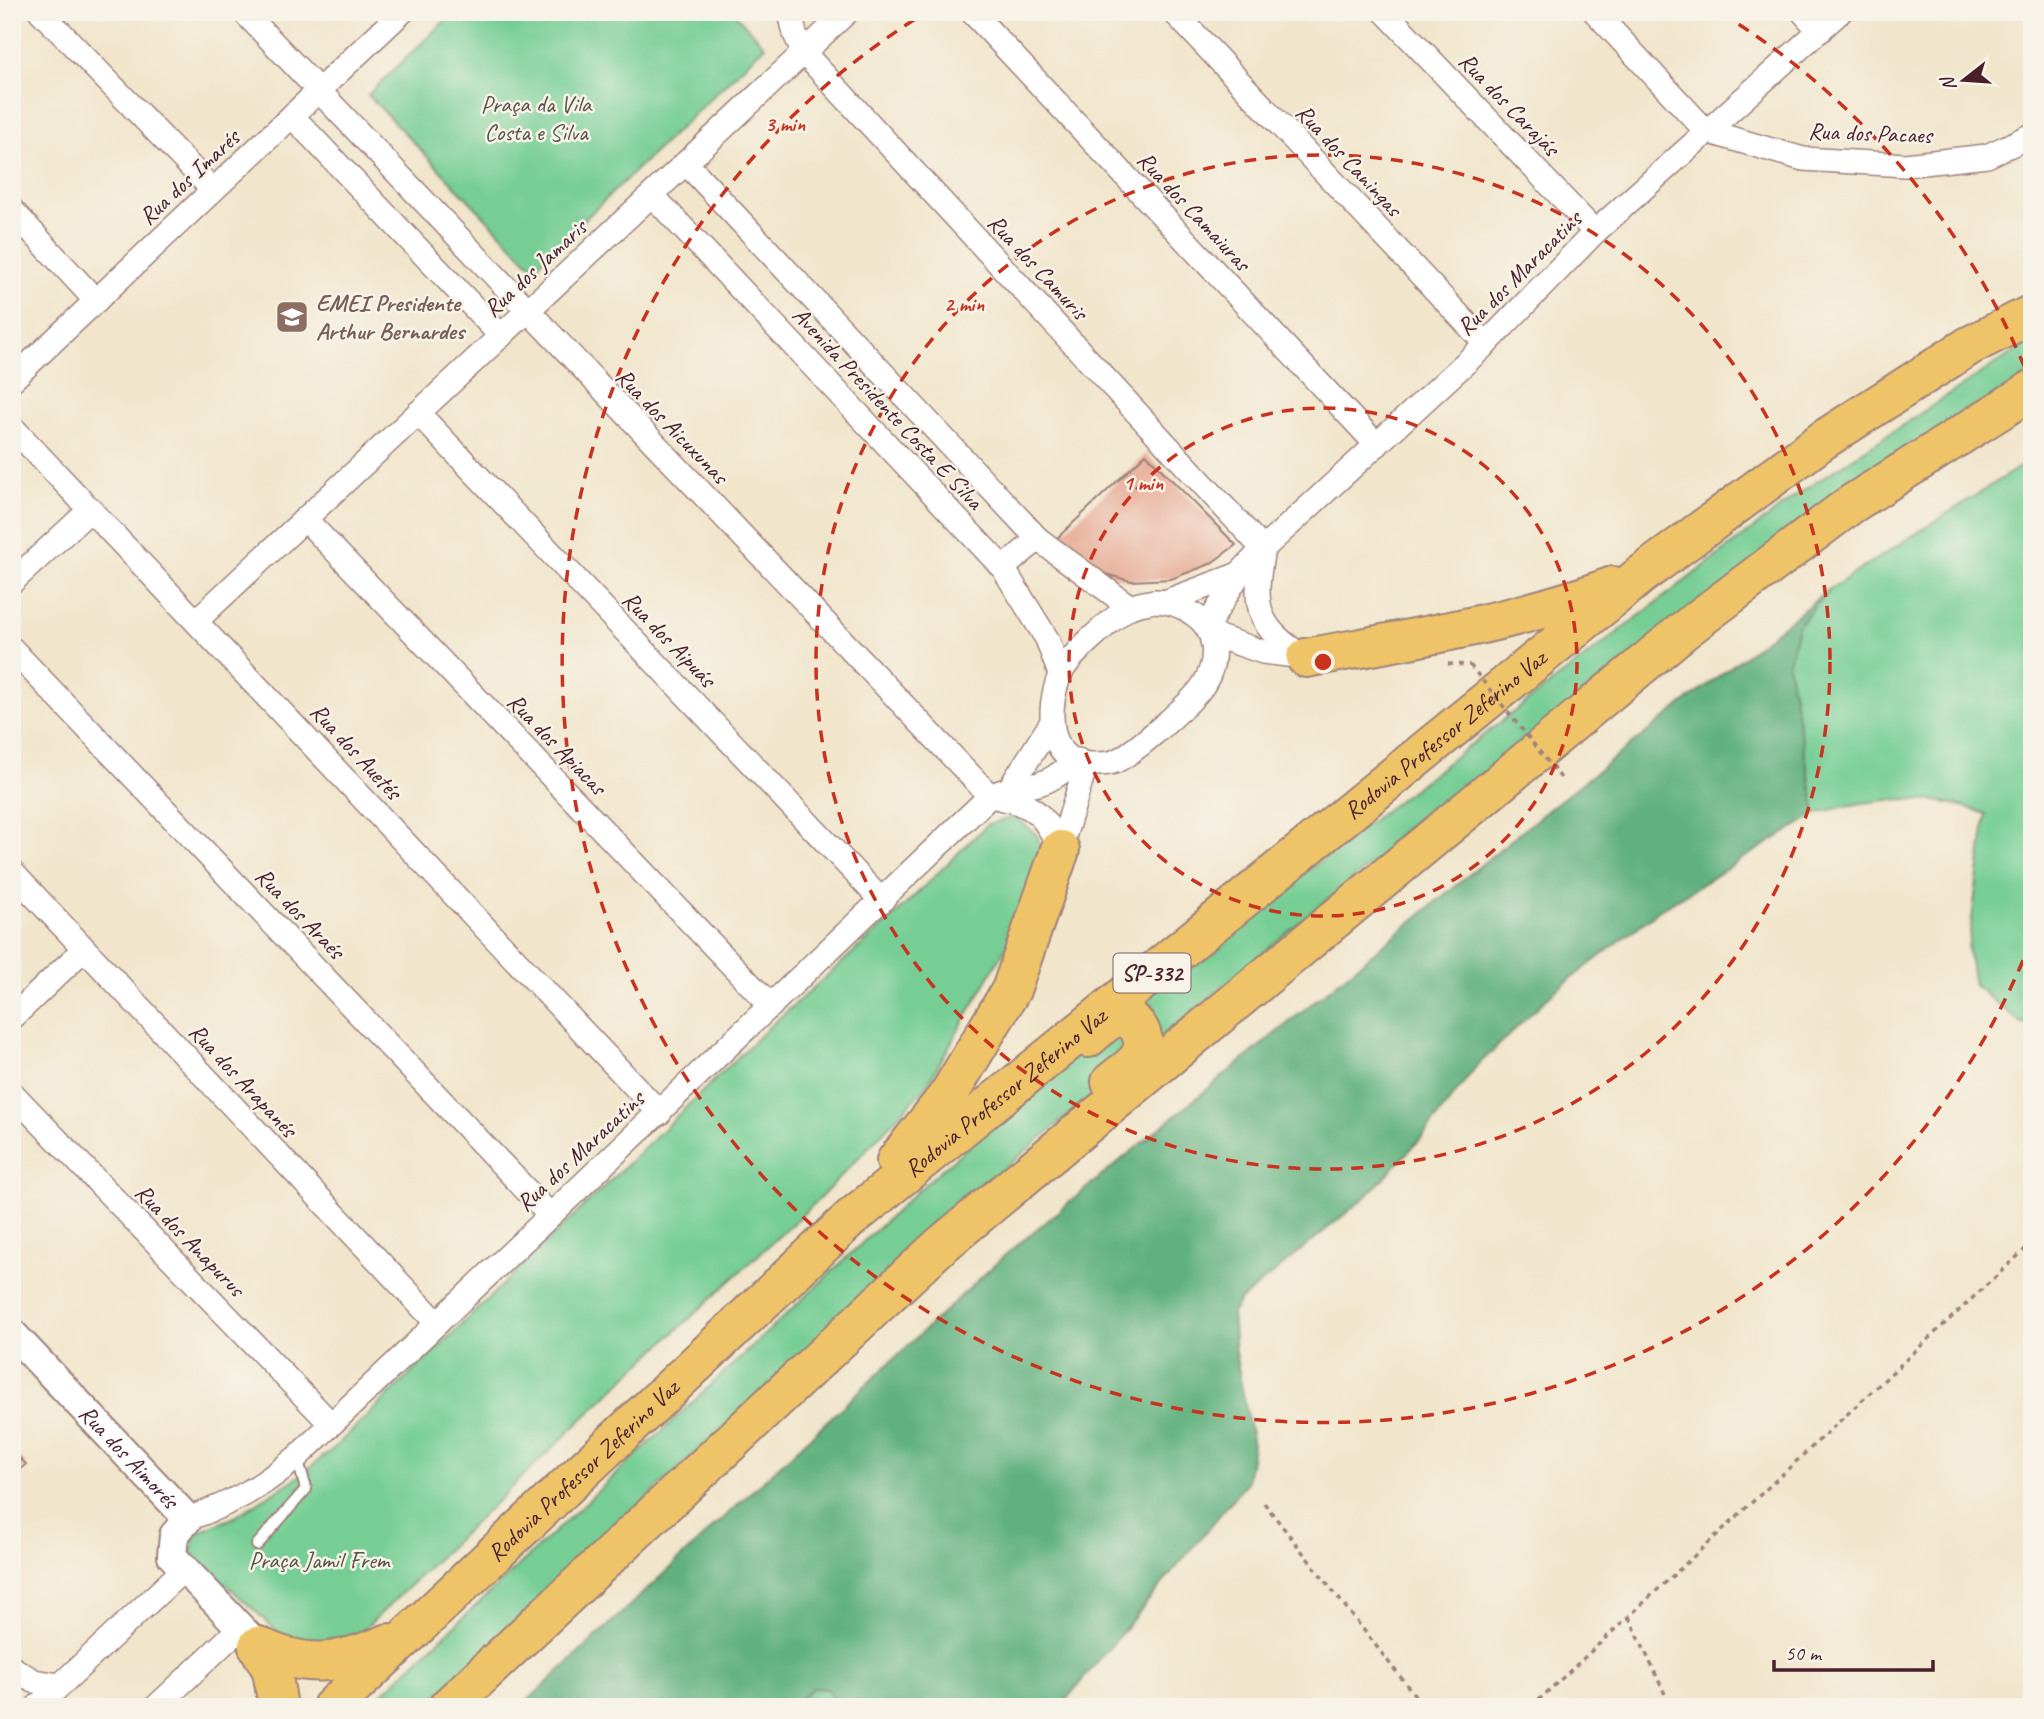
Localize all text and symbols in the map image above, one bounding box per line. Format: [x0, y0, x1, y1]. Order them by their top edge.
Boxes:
street label: Rua dos Carajás [1452, 46, 1568, 164]
north arrow [1928, 46, 1998, 116]
text: N [1935, 72, 1962, 94]
park label: Praça da Vila Costa e Silva [481, 89, 593, 147]
street label: Rua dos Caningas [1289, 98, 1410, 224]
text: 3 min [765, 111, 805, 137]
street label: Rua dos Pacaes [1808, 116, 1935, 150]
street label: Rua dos Imarés [133, 121, 248, 231]
street label: Rua dos Camaiuras [1131, 145, 1258, 279]
street label: Rua dos Maracatins [1450, 202, 1590, 342]
street label: Rua dos Camuris [981, 208, 1096, 327]
street label: Rua dos Jamaris [477, 211, 594, 323]
place label: EMEI Presidente Arthur Bernardes [316, 288, 467, 346]
text: 2 min [944, 291, 984, 317]
school or university icon: EMEI Presidente Arthur Bernardes [273, 298, 311, 336]
street label: Avenida Presidente Costa E Silva [786, 300, 991, 517]
street label: Rua dos Aicuxunas [609, 362, 736, 491]
text: 1 min [1123, 470, 1163, 496]
street label: Rua dos Aipuás [616, 585, 724, 695]
street label: Rodovia Professor Zeferino Vaz [1338, 642, 1554, 826]
centre of rings [1311, 650, 1335, 674]
street label: Rua dos Apiacas [501, 687, 614, 803]
street label: Rua dos Auetés [304, 697, 410, 807]
street label: Rua dos Araés [249, 861, 353, 967]
road number: SP-332 [1114, 954, 1190, 992]
street label: Rodovia Professor Zeferino Vaz [898, 1000, 1114, 1184]
street label: Rua dos Arapanés [183, 1017, 305, 1145]
street label: Rua dos Maracatins [510, 1082, 652, 1218]
street label: Rua dos Anapurus [129, 1177, 253, 1304]
street label: Rodovia Professor Zeferino Vaz [481, 1371, 687, 1568]
street label: Rua dos Aimorés [73, 1398, 187, 1517]
park label: Praça Jamil Frem [249, 1545, 392, 1575]
scale bar [1774, 1628, 1934, 1672]
text: 50 m [1785, 1640, 1823, 1666]

